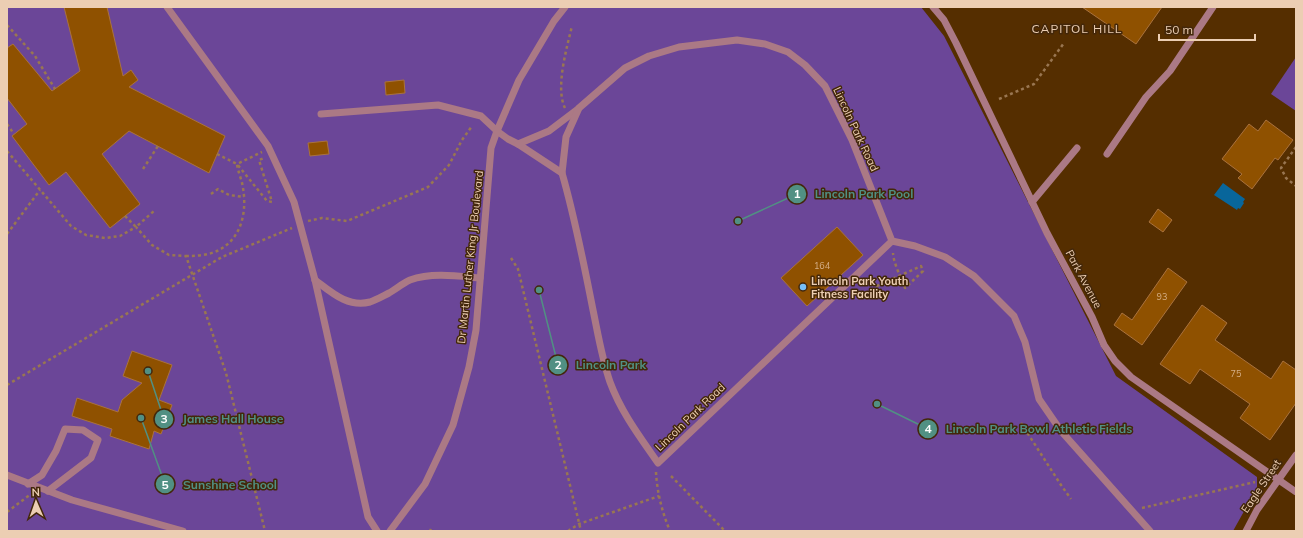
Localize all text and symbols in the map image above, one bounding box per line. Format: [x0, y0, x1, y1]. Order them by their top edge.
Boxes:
scale bar [1159, 16, 1255, 42]
district label: CAPITOL HILL [1032, 21, 1122, 36]
text: 50 m [1165, 22, 1193, 37]
street label: Lincoln Park Road [830, 85, 882, 173]
street label: Dr Martin Luther King Jr Boulevard [454, 170, 486, 344]
callout: Lincoln Park Pool [787, 182, 921, 206]
text: 1 [793, 186, 801, 201]
text: Lincoln Park Pool [815, 186, 913, 201]
street label: Park Avenue [1063, 247, 1105, 311]
house number: 164 [814, 260, 831, 271]
place label: Lincoln Park Youth Fitness Facility [811, 274, 908, 301]
marker: Lincoln Park Youth Fitness Facility [798, 282, 808, 292]
house number: 93 [1157, 291, 1167, 302]
callout: Lincoln Park [548, 353, 654, 377]
text: 2 [554, 357, 562, 372]
text: Lincoln Park [576, 357, 647, 372]
house number: 75 [1231, 368, 1242, 379]
street label: Lincoln Park Road [652, 380, 728, 454]
callout: James Hall House [154, 407, 291, 431]
text: 3 [160, 411, 168, 426]
text: James Hall House [183, 411, 284, 426]
callout: Lincoln Park Bowl Athletic Fields [918, 417, 1140, 441]
text: 4 [924, 421, 932, 436]
text: Lincoln Park Bowl Athletic Fields [946, 421, 1132, 436]
street label: Eagle Street [1238, 456, 1284, 515]
callout: Sunshine School [155, 472, 285, 496]
text: 5 [161, 477, 169, 492]
text: Sunshine School [183, 477, 277, 492]
north arrow [16, 482, 56, 522]
text: N [31, 485, 40, 499]

